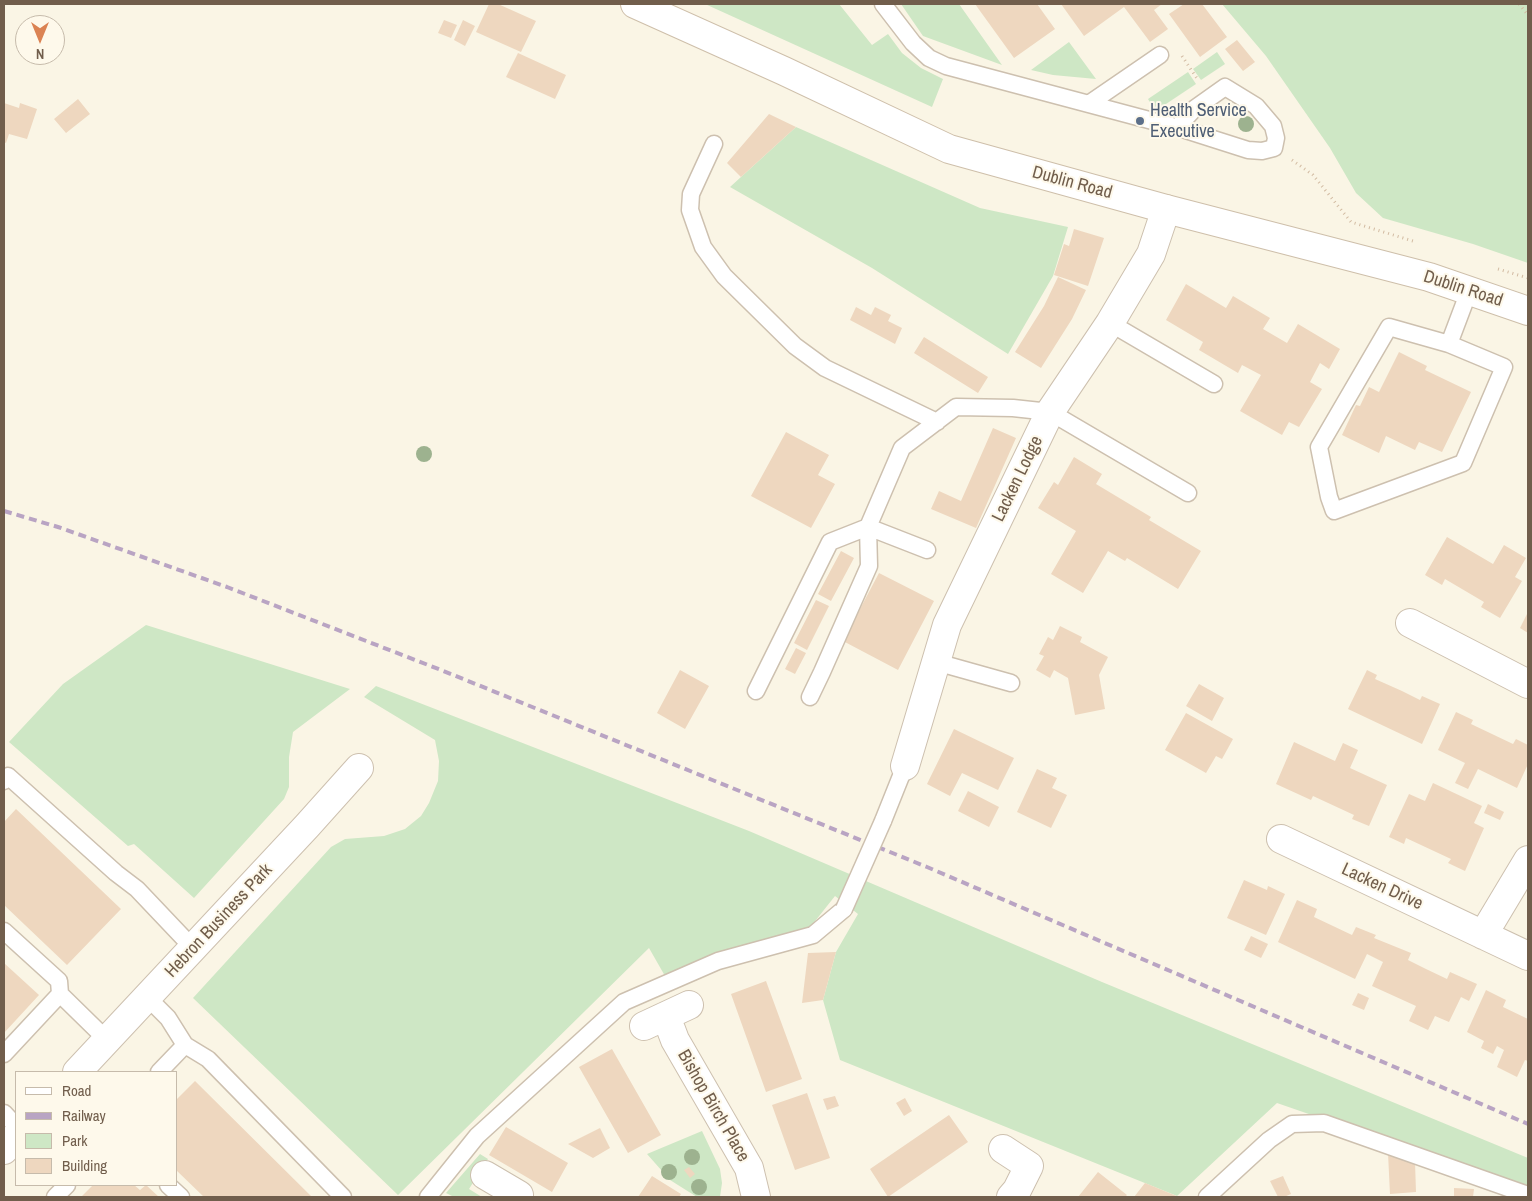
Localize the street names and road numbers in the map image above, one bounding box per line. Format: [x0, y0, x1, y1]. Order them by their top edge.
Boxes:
street label: Dublin Road [1030, 162, 1114, 204]
street label: Dublin Road [1421, 266, 1505, 312]
street label: Lacken Lodge [988, 433, 1048, 525]
street label: Lacken Drive [1338, 859, 1426, 915]
street label: Hebron Business Park [161, 860, 277, 982]
street label: Bishop Birch Place [672, 1046, 754, 1166]

